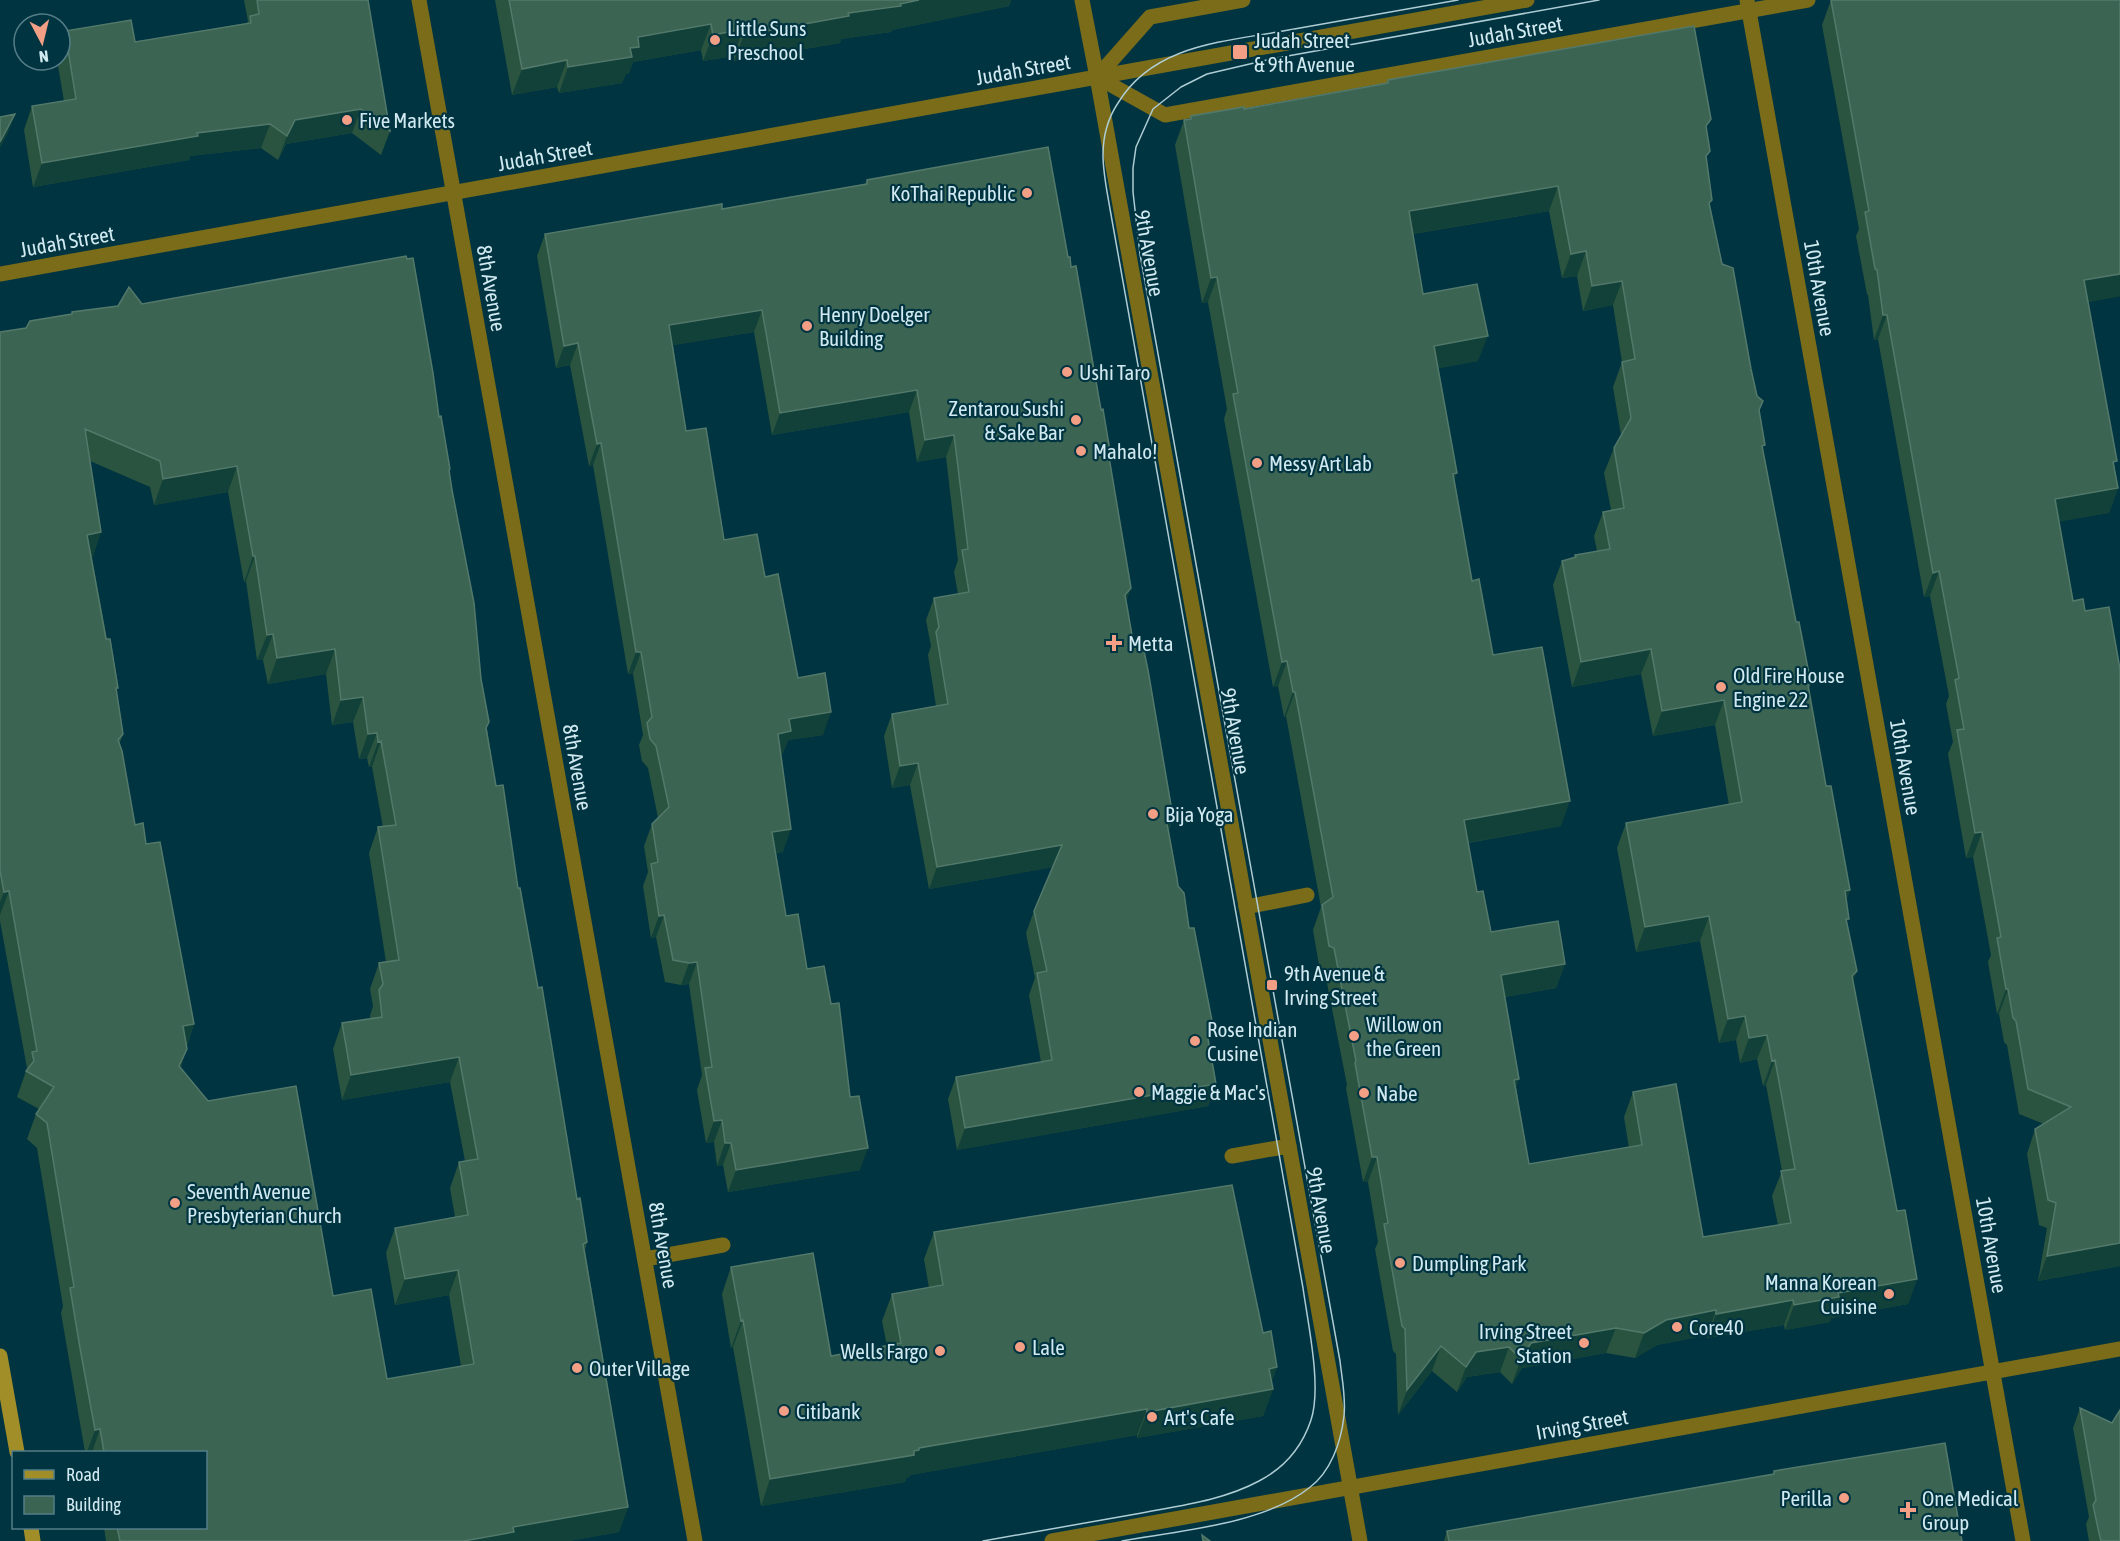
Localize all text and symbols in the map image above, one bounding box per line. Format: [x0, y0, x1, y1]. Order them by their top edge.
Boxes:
street label: Judah Street [1466, 11, 1564, 51]
north arrow [12, 12, 72, 72]
place label: Little Suns Preschool [727, 16, 806, 64]
place label: Judah Street & 9th Avenue [1254, 28, 1355, 76]
marker: Little Suns Preschool [708, 33, 722, 47]
marker: Judah Street & 9th Avenue [1231, 43, 1249, 61]
text: N [38, 47, 50, 66]
street label: Judah Street [974, 49, 1072, 89]
place label: Five Markets [359, 108, 455, 132]
marker: Five Markets [340, 113, 354, 127]
street label: Judah Street [496, 135, 594, 175]
place label: KoThai Republic [891, 181, 1015, 205]
marker: KoThai Republic [1020, 186, 1034, 200]
street label: 9th Avenue [1131, 208, 1169, 298]
street label: Judah Street [18, 221, 116, 261]
street label: 10th Avenue [1800, 238, 1840, 338]
street label: 8th Avenue [473, 243, 511, 333]
place label: Henry Doelger Building [819, 302, 930, 350]
marker: Henry Doelger Building [800, 319, 814, 333]
place label: Ushi Taro [1079, 360, 1150, 384]
marker: Ushi Taro [1060, 365, 1074, 379]
place label: Zentarou Sushi & Sake Bar [949, 396, 1065, 444]
marker: Zentarou Sushi & Sake Bar [1069, 413, 1083, 427]
place label: Mahalo! [1093, 439, 1157, 463]
marker: Mahalo! [1074, 444, 1088, 458]
place label: Messy Art Lab [1269, 451, 1372, 475]
marker: Messy Art Lab [1250, 456, 1264, 470]
place label: Metta [1128, 631, 1173, 655]
marker: Metta [1105, 634, 1123, 652]
place label: Old Fire House Engine 22 [1733, 663, 1845, 711]
marker: Old Fire House Engine 22 [1714, 680, 1728, 694]
street label: 9th Avenue [1217, 686, 1255, 776]
street label: 10th Avenue [1886, 717, 1926, 817]
street label: 8th Avenue [559, 722, 597, 812]
place label: Bija Yoga [1165, 802, 1234, 826]
marker: Bija Yoga [1146, 807, 1160, 821]
place label: 9th Avenue & Irving Street [1284, 961, 1385, 1009]
marker: 9th Avenue & Irving Street [1265, 978, 1279, 992]
place label: Willow on the Green [1366, 1012, 1442, 1060]
place label: Rose Indian Cusine [1207, 1017, 1297, 1065]
marker: Willow on the Green [1347, 1029, 1361, 1043]
marker: Rose Indian Cusine [1188, 1034, 1202, 1048]
place label: Maggie & Mac's [1151, 1080, 1266, 1104]
place label: Nabe [1376, 1081, 1418, 1105]
marker: Maggie & Mac's [1132, 1085, 1146, 1099]
marker: Nabe [1357, 1086, 1371, 1100]
street label: 9th Avenue [1303, 1165, 1341, 1255]
place label: Seventh Avenue Presbyterian Church [187, 1179, 342, 1227]
street label: 10th Avenue [1972, 1195, 2012, 1295]
marker: Seventh Avenue Presbyterian Church [168, 1196, 182, 1210]
street label: 8th Avenue [645, 1200, 683, 1290]
place label: Dumpling Park [1412, 1251, 1527, 1275]
marker: Dumpling Park [1393, 1256, 1407, 1270]
place label: Manna Korean Cuisine [1765, 1270, 1877, 1318]
marker: Manna Korean Cuisine [1882, 1287, 1896, 1301]
place label: Core40 [1689, 1315, 1744, 1339]
place label: Irving Street Station [1479, 1319, 1572, 1367]
marker: Core40 [1670, 1320, 1684, 1334]
place label: Lale [1032, 1335, 1065, 1359]
marker: Irving Street Station [1577, 1336, 1591, 1350]
place label: Wells Fargo [841, 1339, 928, 1363]
marker: Lale [1013, 1340, 1027, 1354]
marker: Wells Fargo [933, 1344, 947, 1358]
place label: Outer Village [589, 1356, 690, 1380]
marker: Outer Village [570, 1361, 584, 1375]
place label: Citibank [796, 1399, 860, 1423]
marker: Citibank [777, 1404, 791, 1418]
street label: Irving Street [1534, 1404, 1630, 1444]
place label: Art's Cafe [1164, 1405, 1235, 1429]
marker: Art's Cafe [1145, 1410, 1159, 1424]
legend [12, 1451, 207, 1529]
text: Road [66, 1464, 100, 1485]
place label: Perilla [1780, 1486, 1832, 1510]
place label: One Medical Group [1922, 1486, 2019, 1534]
marker: Perilla [1837, 1491, 1851, 1505]
text: Building [66, 1494, 121, 1515]
marker: One Medical Group [1899, 1501, 1917, 1519]

